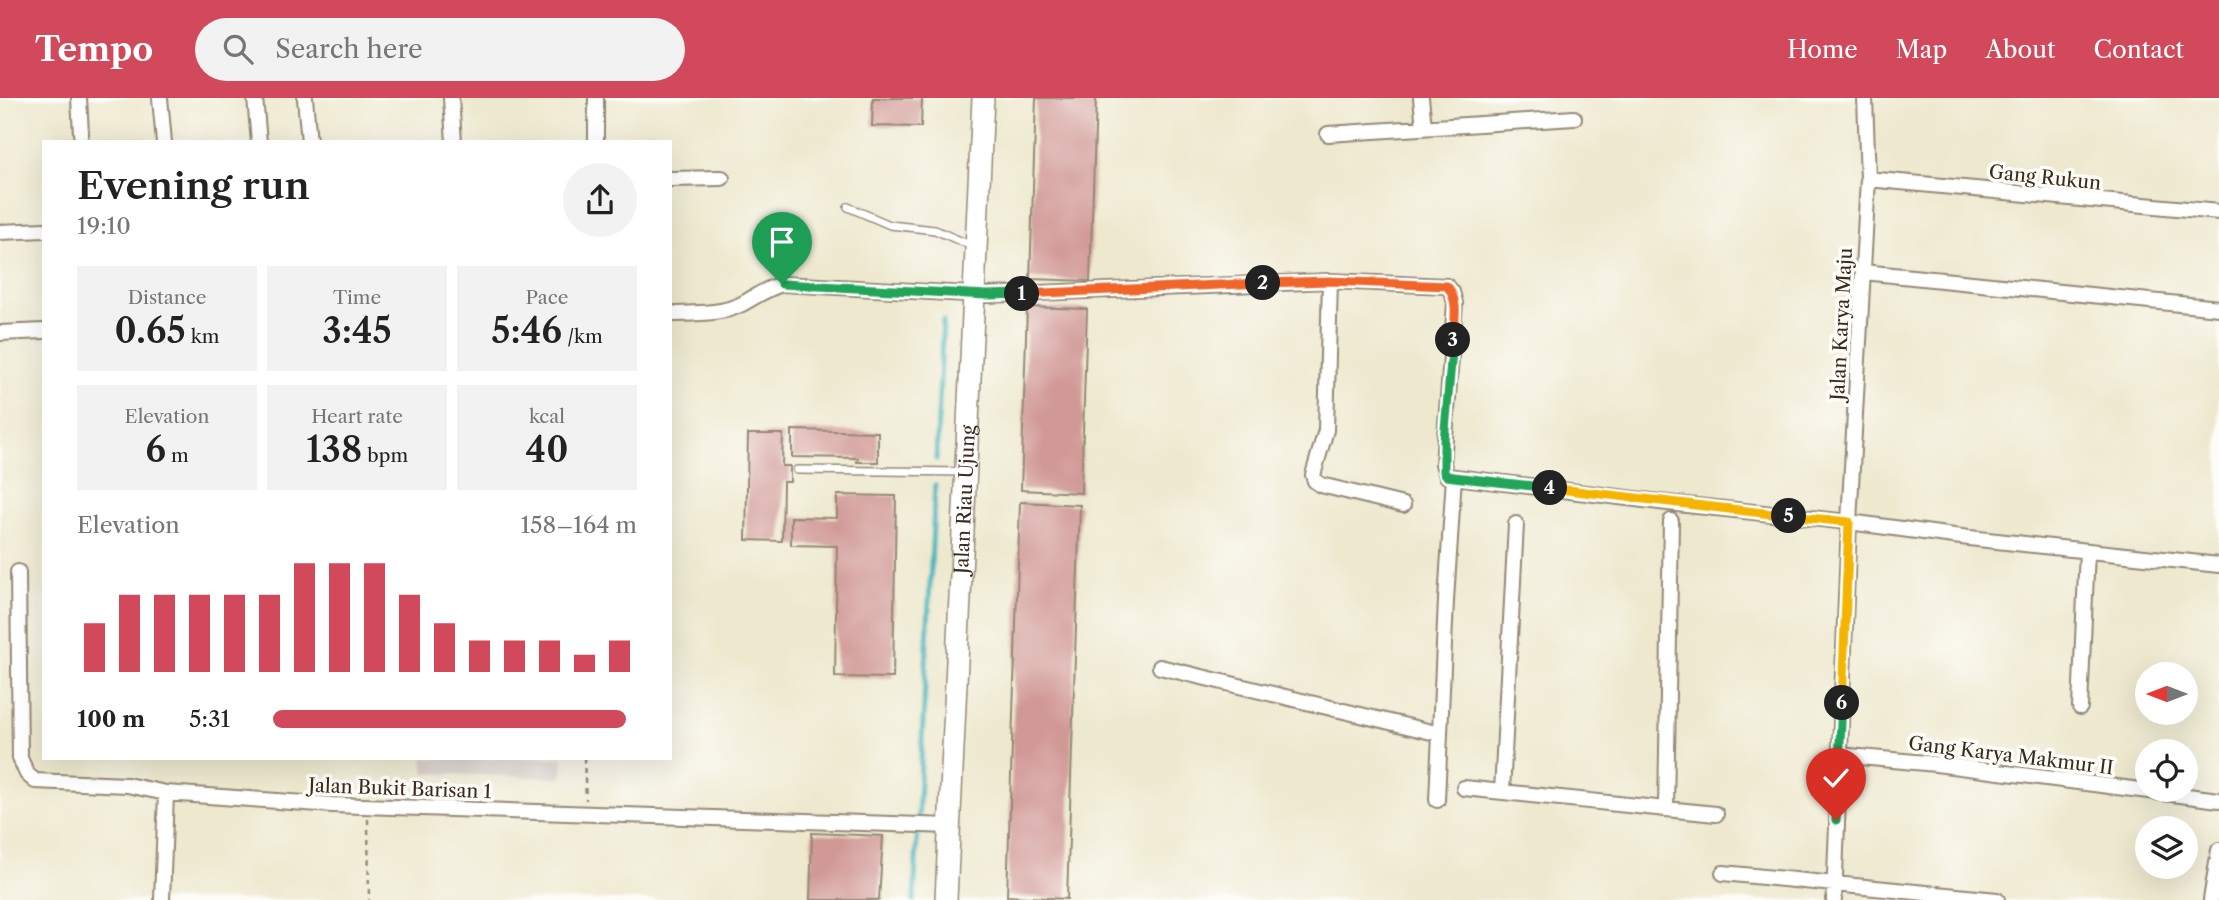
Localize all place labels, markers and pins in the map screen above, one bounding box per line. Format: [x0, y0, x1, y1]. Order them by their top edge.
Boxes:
pin [752, 212, 812, 284]
pin: 2 [1246, 266, 1280, 300]
pin: 1 [1004, 276, 1040, 312]
pin: 3 [1436, 322, 1470, 358]
pin: 4 [1532, 470, 1568, 506]
pin: 5 [1772, 498, 1806, 534]
pin: 6 [1825, 686, 1860, 720]
pin [1806, 748, 1866, 820]

